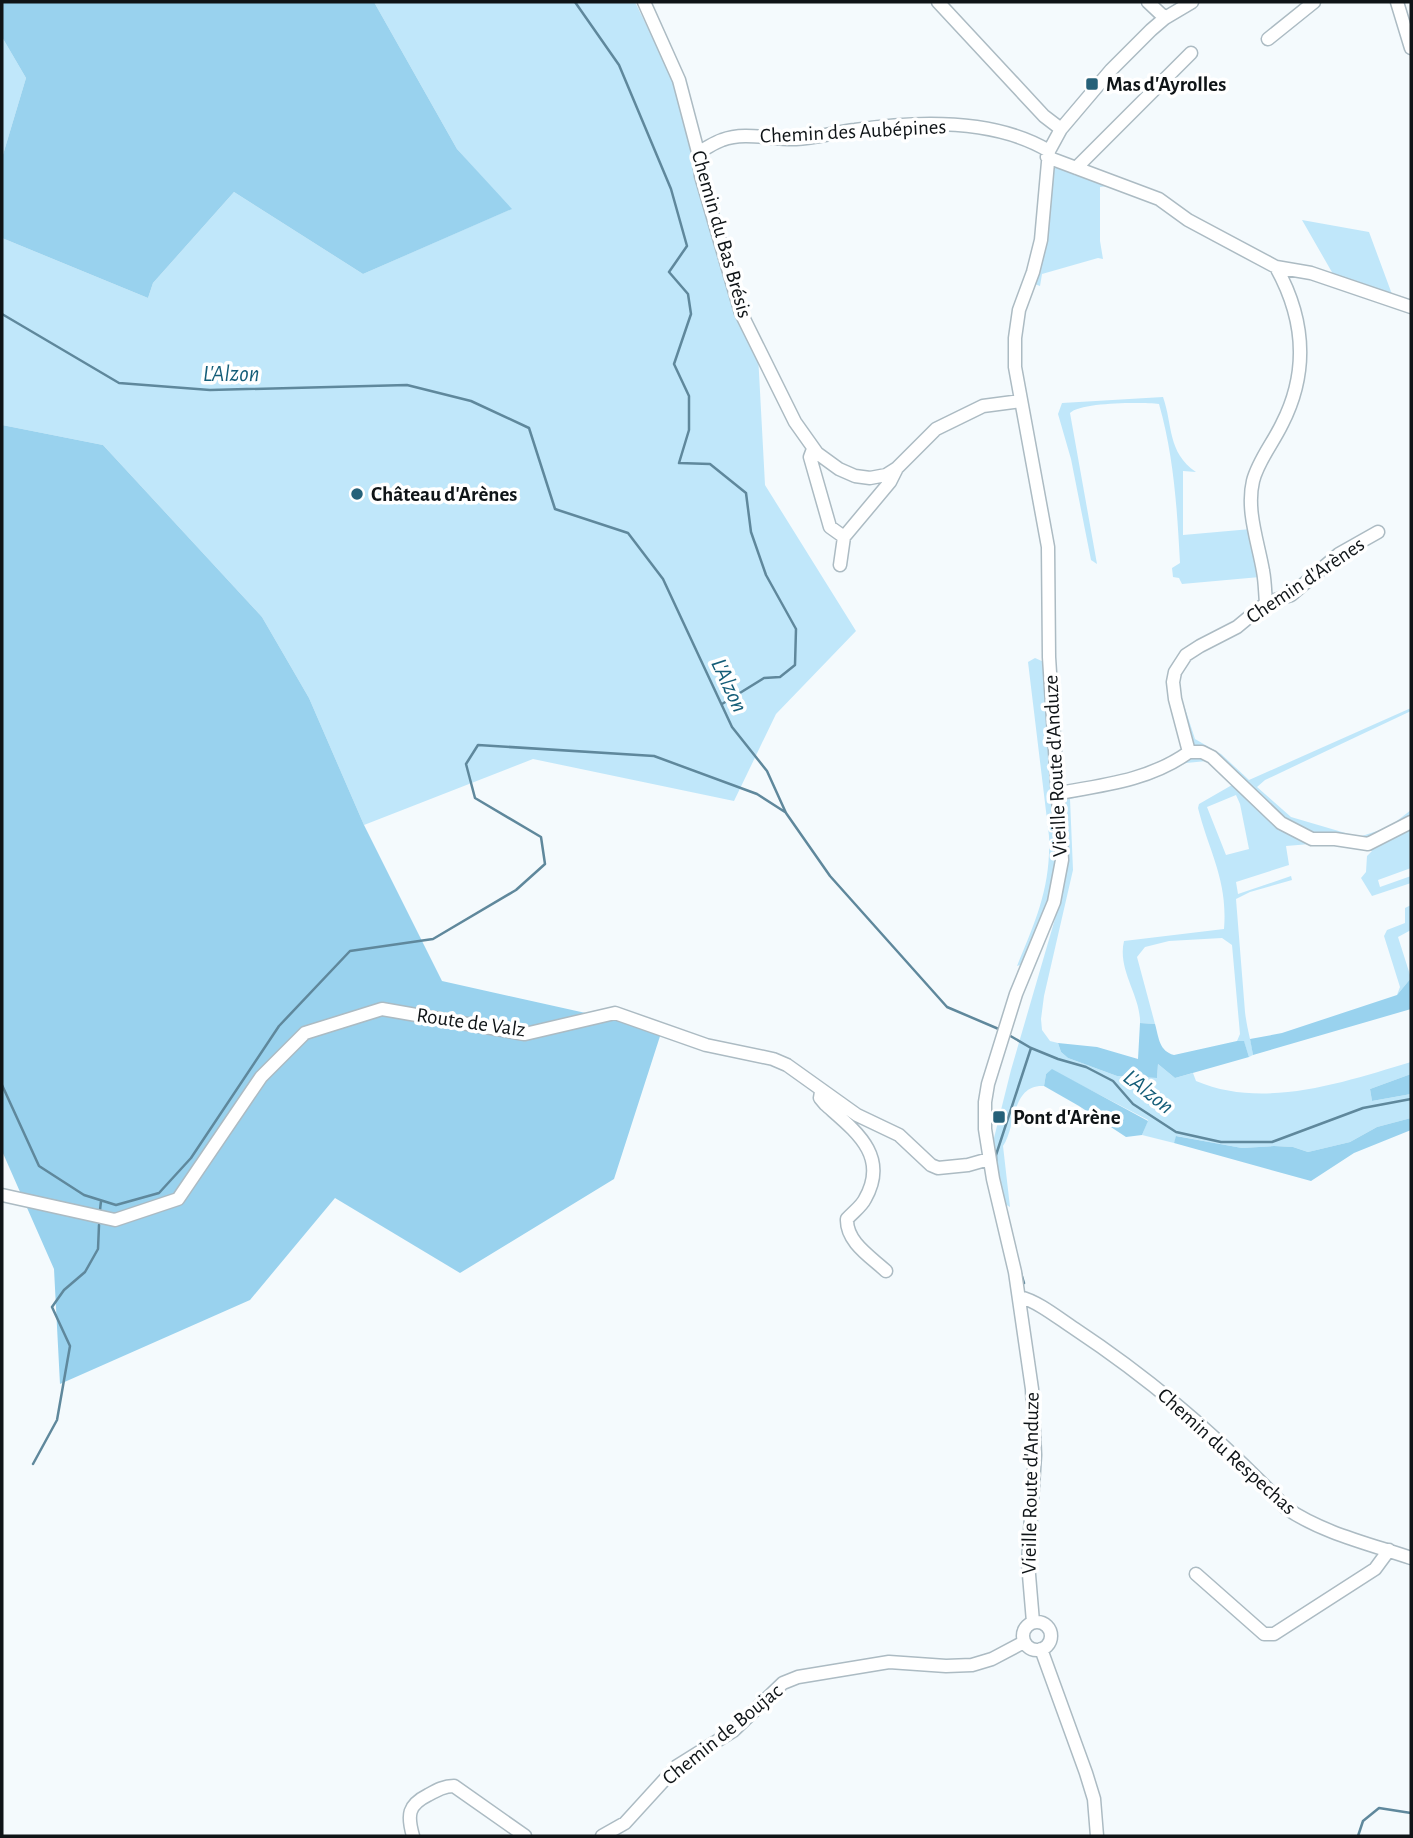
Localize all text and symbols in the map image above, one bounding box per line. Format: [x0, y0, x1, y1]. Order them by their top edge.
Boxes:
place label: Mas d'Ayrolles [1106, 74, 1226, 95]
marker: Mas d'Ayrolles [1084, 76, 1100, 92]
street label: Chemin des Aubépines [759, 116, 947, 147]
street label: Chemin du Bas Brésis [688, 148, 755, 320]
water label: L'Alzon [203, 363, 259, 386]
place label: Château d'Arènes [371, 484, 517, 505]
marker: Château d'Arènes [349, 486, 365, 502]
street label: Chemin d'Arènes [1242, 533, 1368, 628]
water label: L'Alzon [706, 655, 751, 716]
street label: Vieille Route d'Anduze [1040, 674, 1071, 857]
street label: Route de Valz [415, 1004, 527, 1041]
water label: L'Alzon [1119, 1066, 1178, 1119]
place label: Pont d'Arène [1013, 1107, 1121, 1128]
marker: Pont d'Arène [991, 1109, 1007, 1125]
street label: Chemin du Respechas [1154, 1384, 1300, 1519]
street label: Vieille Route d'Anduze [1018, 1392, 1043, 1574]
street label: Chemin de Boujac [659, 1680, 786, 1789]

